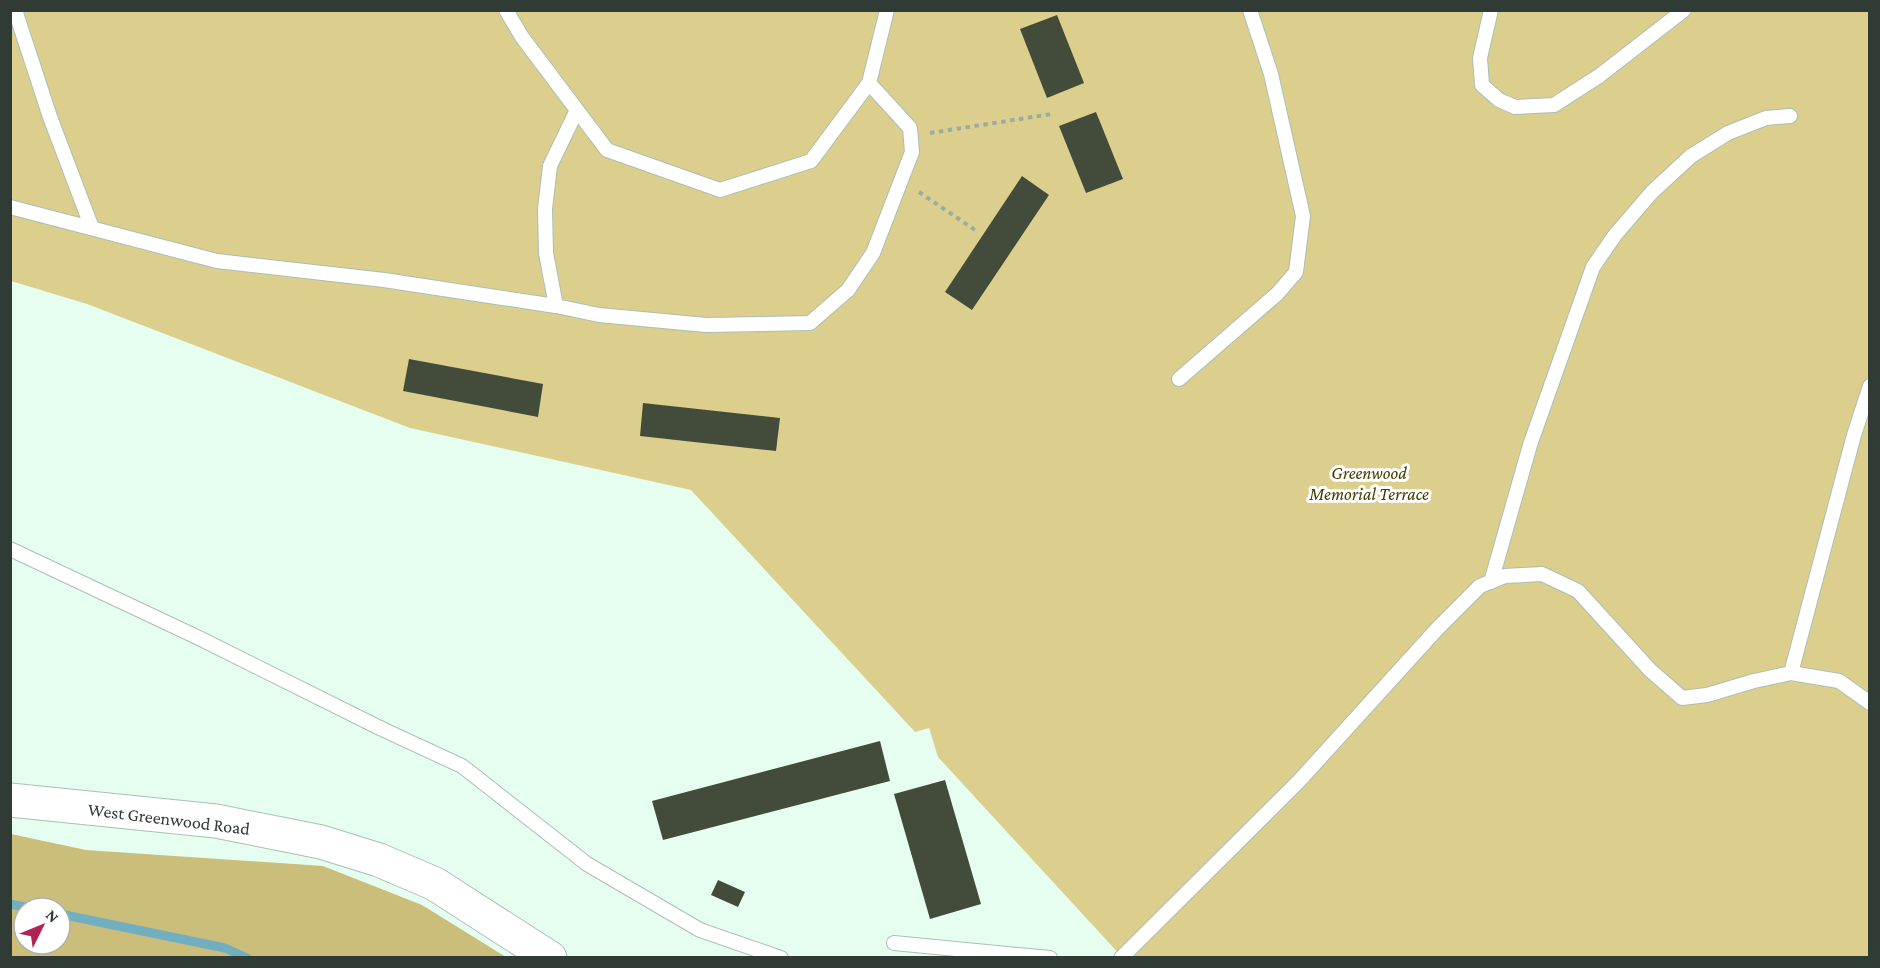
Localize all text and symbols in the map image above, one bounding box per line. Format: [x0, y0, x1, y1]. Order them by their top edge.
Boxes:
park label: Greenwood Memorial Terrace [1308, 463, 1429, 504]
street label: West Greenwood Road [87, 799, 252, 839]
north arrow [12, 896, 72, 956]
text: N [43, 906, 63, 926]

